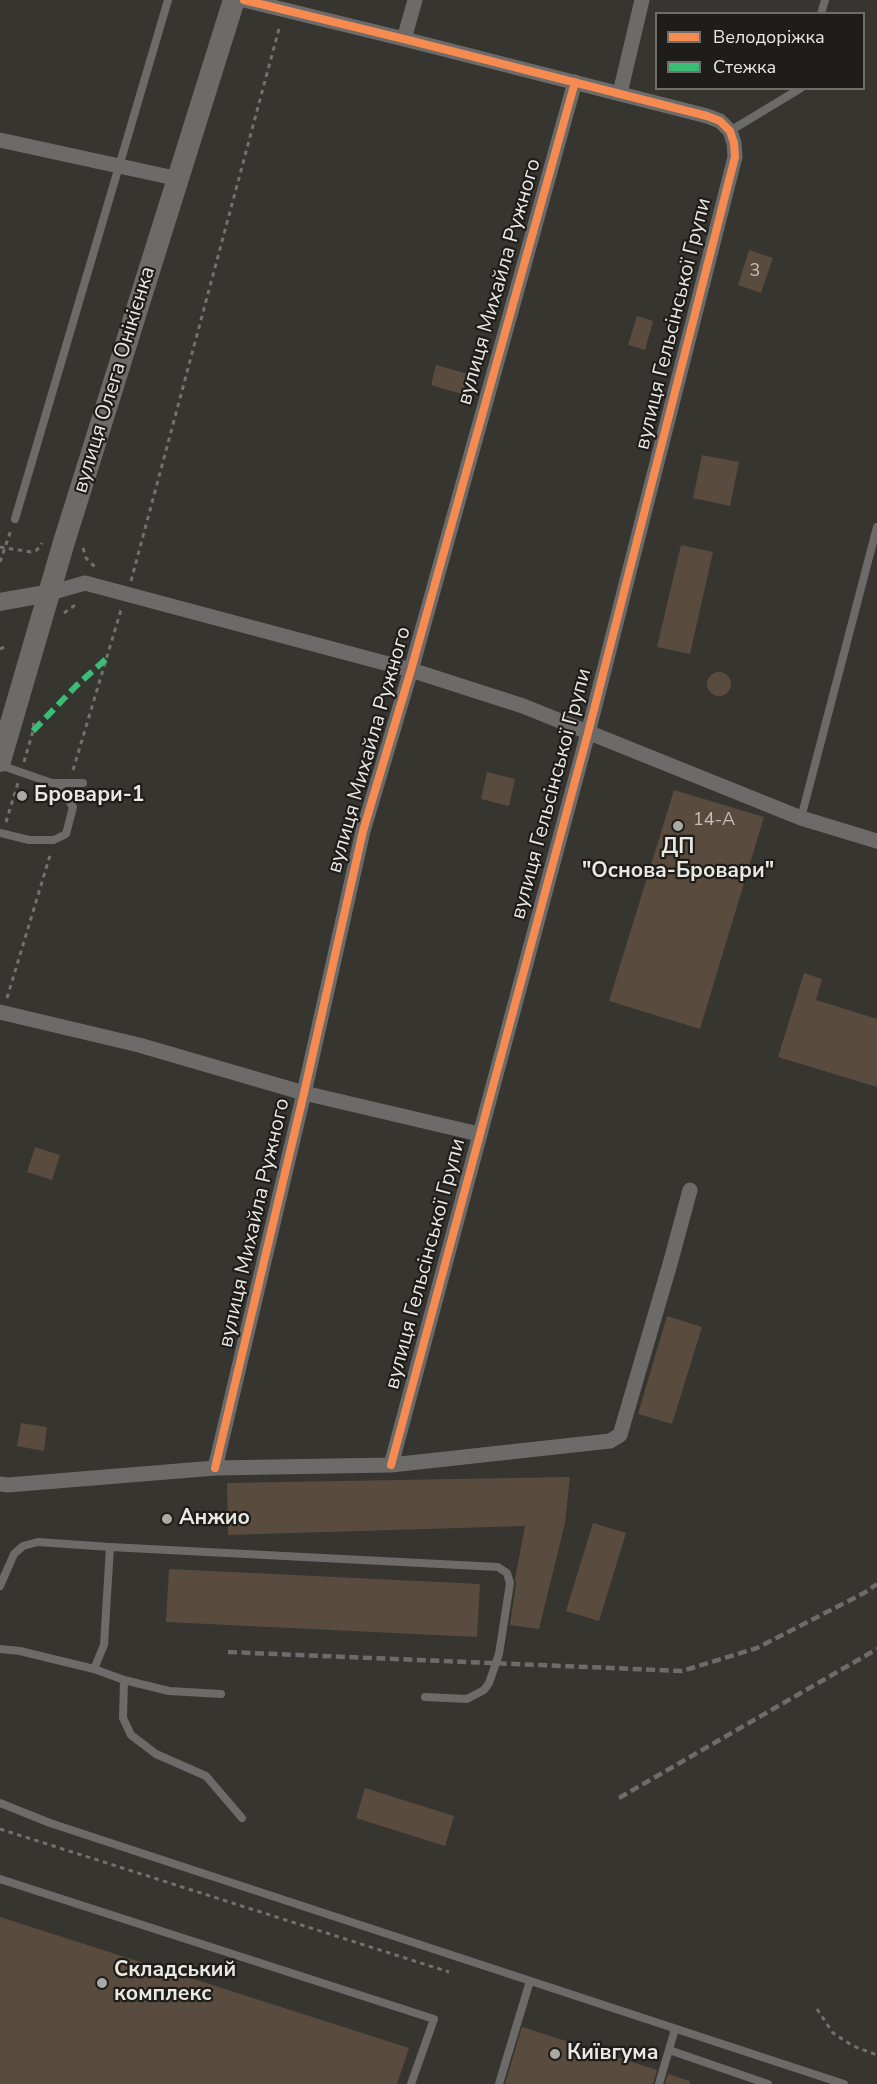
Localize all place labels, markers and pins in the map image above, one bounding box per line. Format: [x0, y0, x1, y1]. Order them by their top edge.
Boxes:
place label: Бровари-1 [34, 783, 144, 809]
marker: Бровари-1 [15, 789, 29, 803]
marker: ДП "Основа-Бровари" [671, 819, 685, 833]
place label: ДП "Основа-Бровари" [582, 835, 774, 885]
place label: Анжио [179, 1506, 250, 1532]
marker: Анжио [160, 1512, 174, 1526]
place label: Складський комплекс [114, 1958, 236, 2008]
marker: Складський комплекс [95, 1976, 109, 1990]
place label: Київгума [567, 2041, 659, 2067]
marker: Київгума [548, 2047, 562, 2061]

